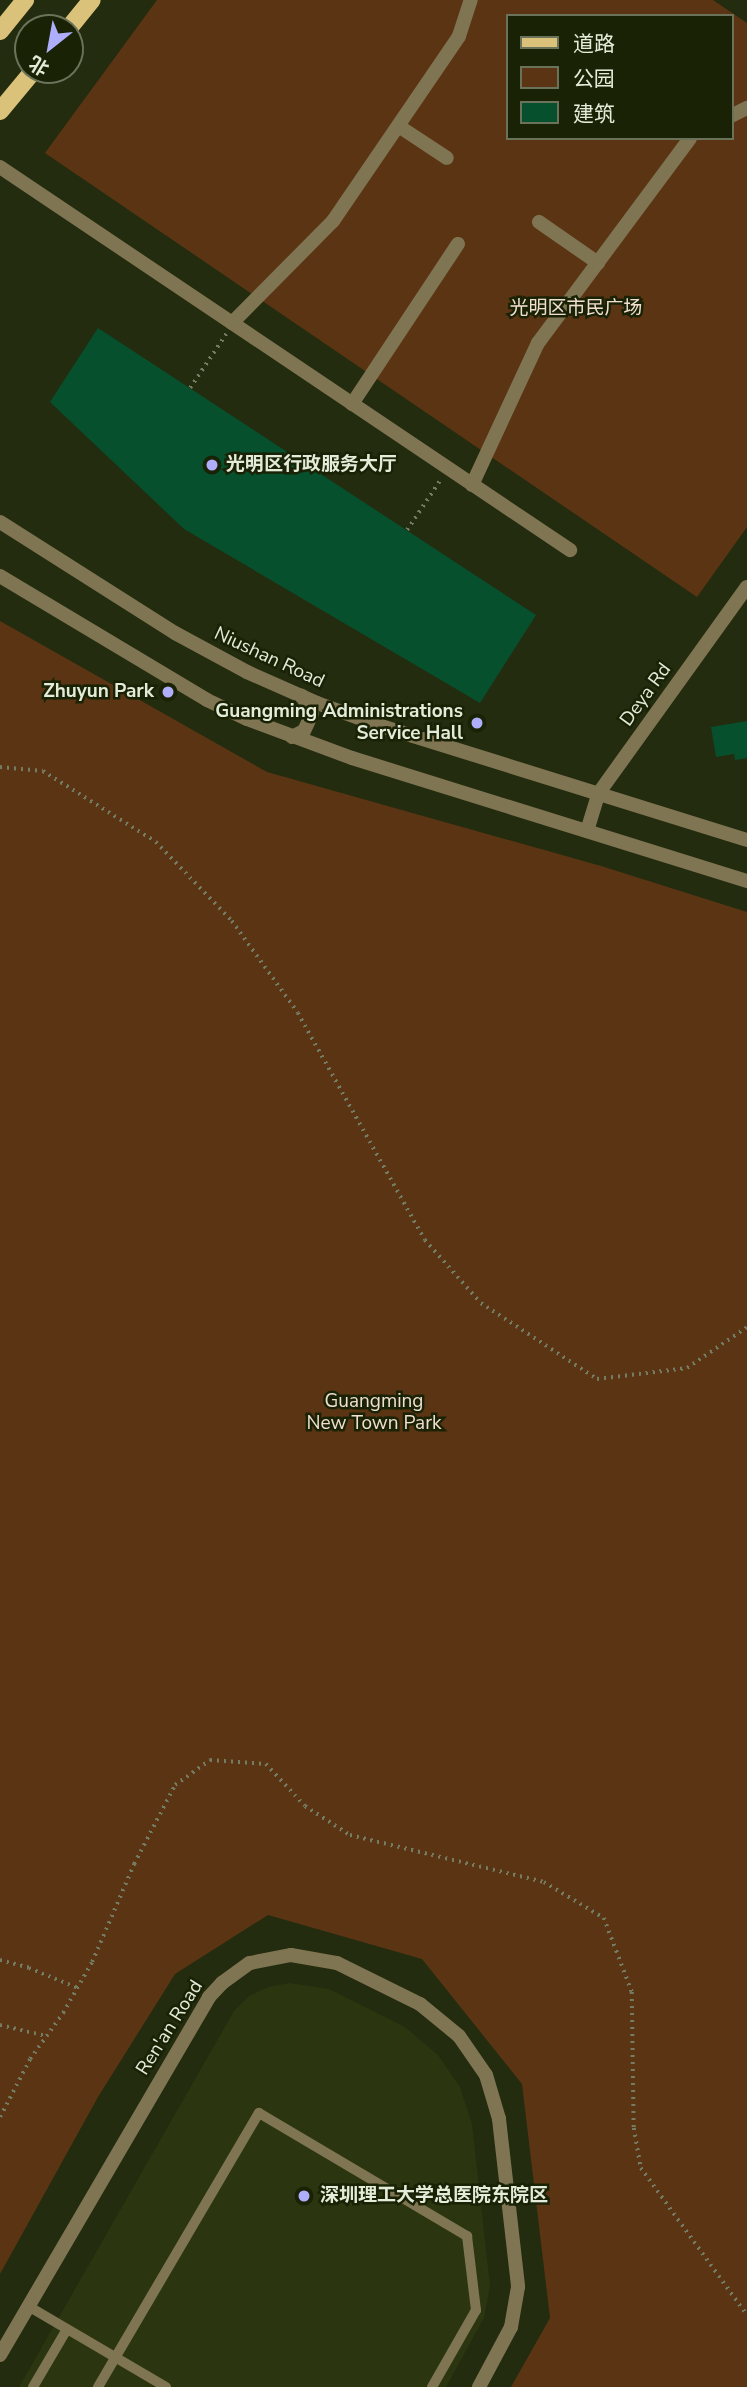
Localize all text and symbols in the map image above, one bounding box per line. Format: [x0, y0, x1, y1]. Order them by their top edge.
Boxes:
north arrow [14, 14, 84, 84]
legend [505, 14, 733, 140]
text: 道路 [573, 30, 615, 58]
text: 北 [24, 49, 54, 81]
text: 公园 [573, 65, 615, 93]
text: 建筑 [573, 100, 615, 128]
park label: 光明区市民广场 [510, 298, 642, 320]
place label: 光明区行政服务大厅 [226, 454, 397, 476]
marker: 光明区行政服务大厅 [204, 457, 220, 473]
street label: Niushan Road [210, 623, 328, 693]
street label: Deya Rd [616, 659, 676, 731]
place label: Zhuyun Park [43, 681, 154, 703]
marker: Zhuyun Park [160, 684, 176, 700]
place label: Guangming Administrations Service Hall [215, 701, 463, 745]
marker: Guangming Administrations Service Hall [469, 715, 485, 731]
park label: Guangming New Town Park [307, 1391, 441, 1435]
street label: Ren'an Road [132, 1976, 208, 2080]
place label: 深圳理工大学总医院东院区 [320, 2185, 548, 2207]
marker: 深圳理工大学总医院东院区 [294, 2186, 314, 2206]

